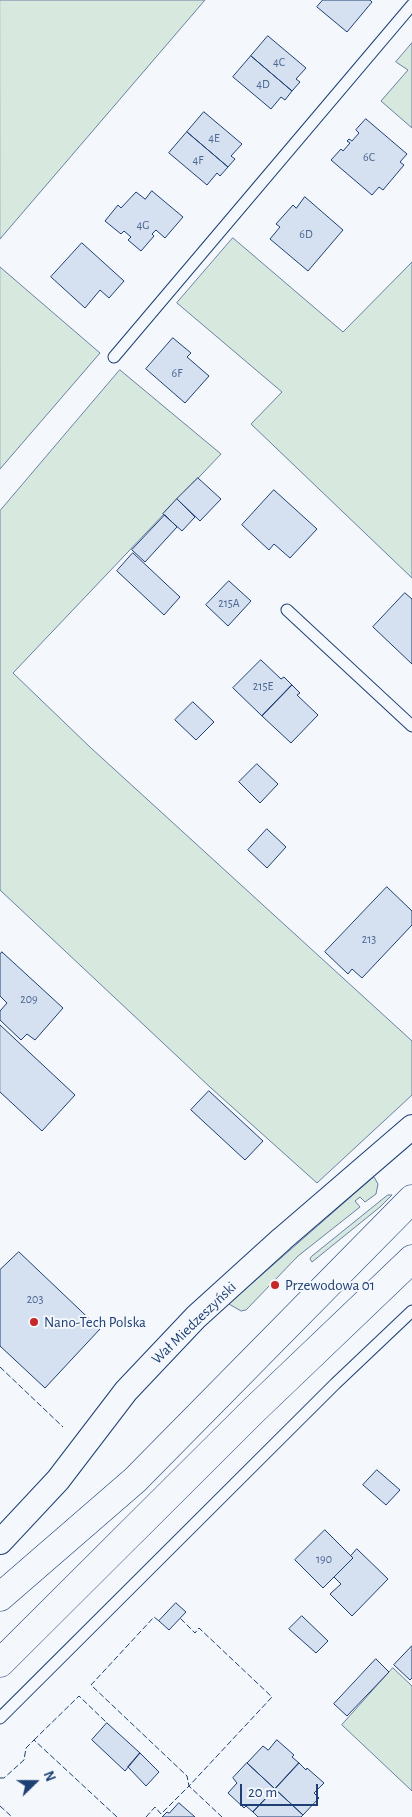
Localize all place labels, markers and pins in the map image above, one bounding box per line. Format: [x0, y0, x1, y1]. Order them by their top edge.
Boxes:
place label: Przewodowa 01 [285, 1276, 375, 1294]
marker: Przewodowa 01 [269, 1279, 281, 1291]
place label: Nano-Tech Polska [44, 1313, 146, 1331]
marker: Nano-Tech Polska [28, 1316, 40, 1328]

